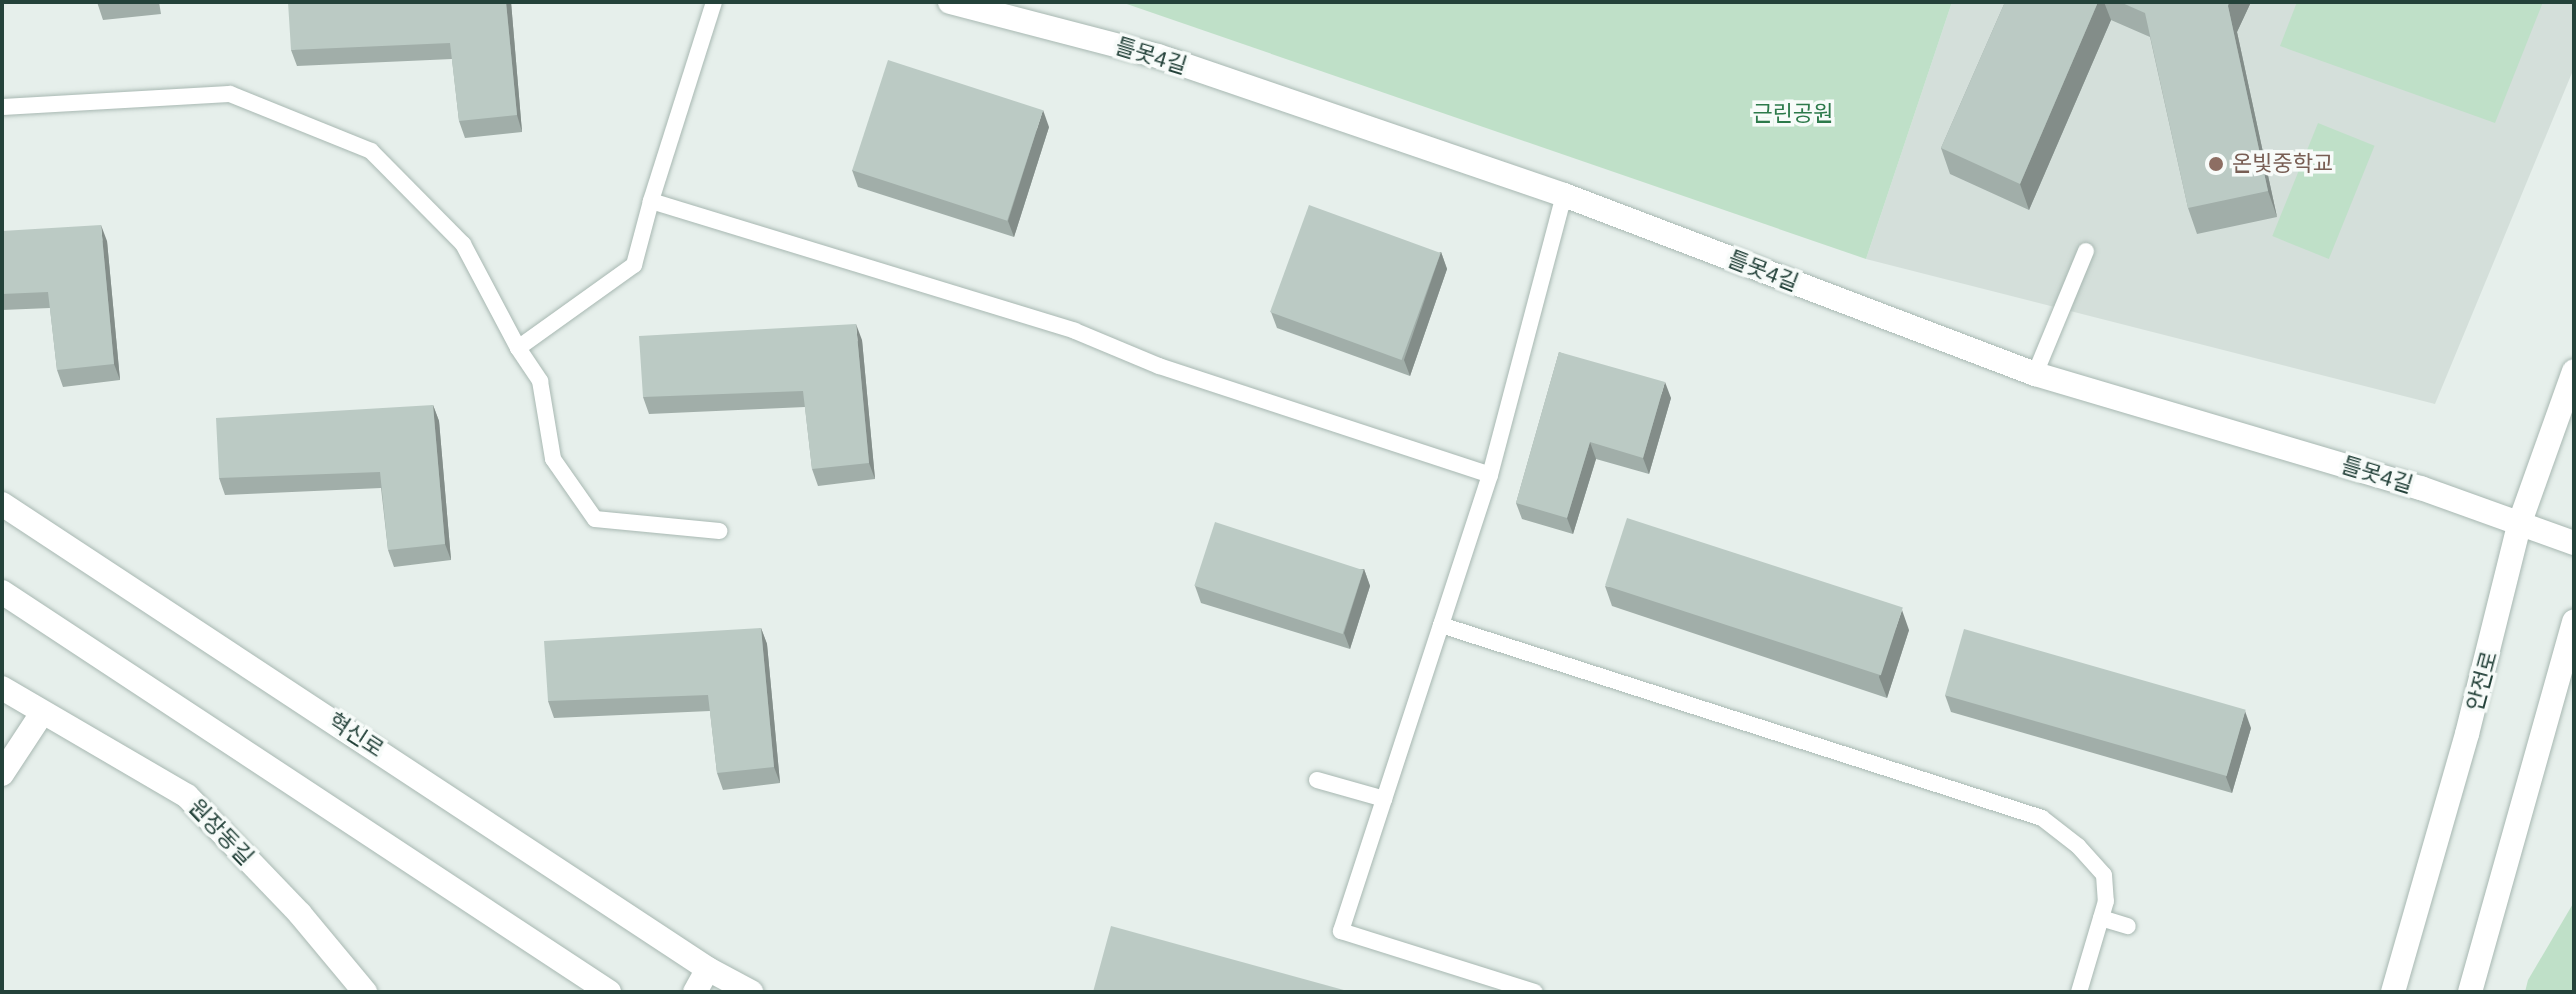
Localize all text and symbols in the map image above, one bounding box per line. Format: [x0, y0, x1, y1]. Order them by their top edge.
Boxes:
street label: 틀못4길 [1112, 33, 1190, 79]
park label: 근린공원 [1753, 101, 1833, 127]
place label: 온빛중학교 [2232, 151, 2333, 177]
marker: 온빛중학교 [2207, 155, 2225, 173]
street label: 틀못4길 [1724, 246, 1802, 296]
street label: 틀못4길 [2338, 452, 2416, 498]
street label: 안전로 [2461, 648, 2503, 714]
street label: 혁신로 [323, 707, 389, 763]
street label: 원장동길 [183, 794, 259, 870]

